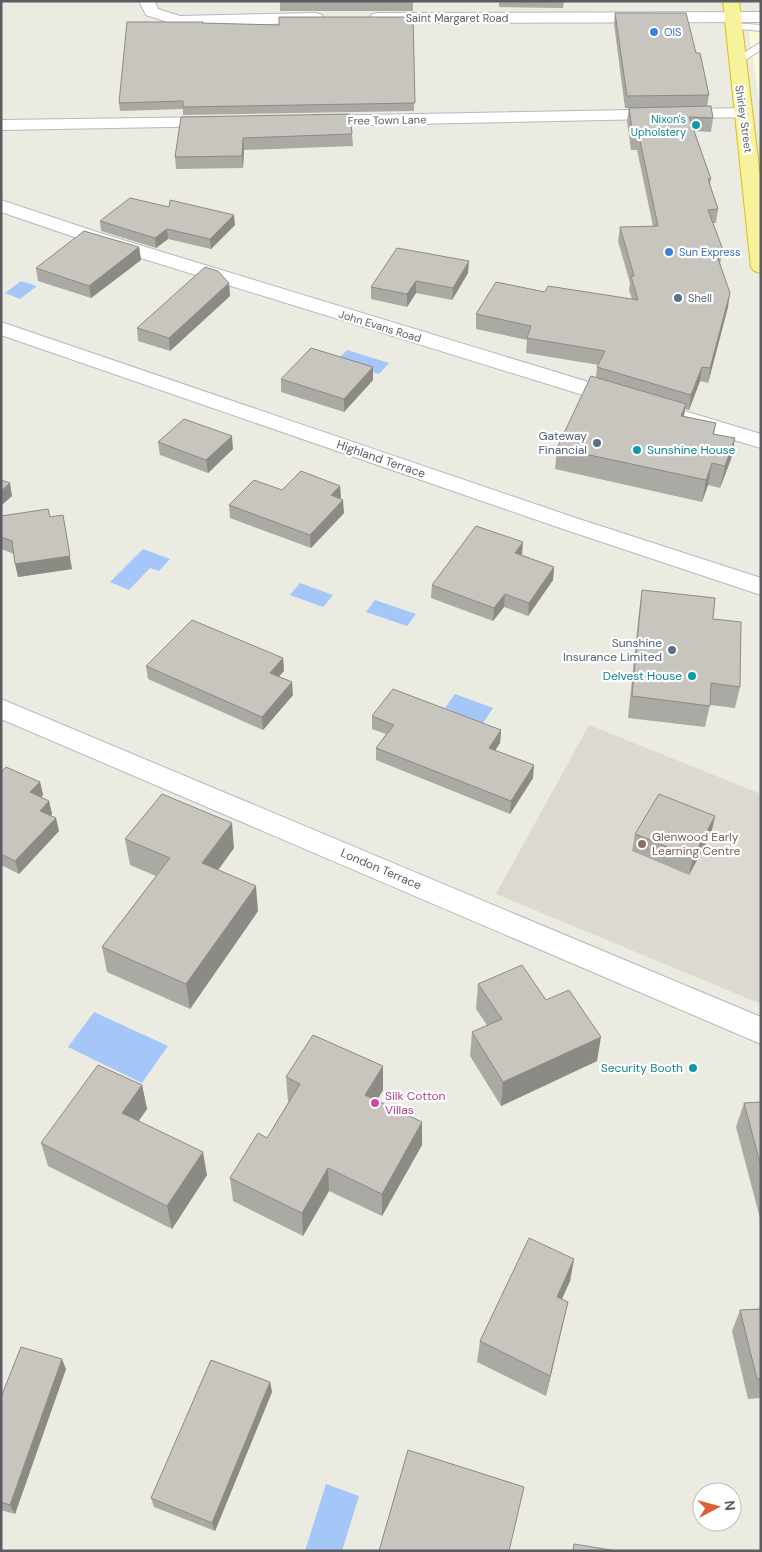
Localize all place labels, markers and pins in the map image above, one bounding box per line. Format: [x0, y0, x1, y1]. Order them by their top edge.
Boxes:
place label: OIS [664, 25, 681, 39]
marker: OIS [648, 26, 660, 38]
place label: Nixon's Upholstery [631, 112, 686, 139]
marker: Nixon's Upholstery [690, 119, 702, 131]
place label: Sun Express [679, 245, 741, 259]
marker: Sun Express [663, 246, 675, 258]
place label: Shell [688, 291, 712, 305]
marker: Shell [672, 292, 684, 304]
place label: Gateway Financial [538, 428, 587, 458]
marker: Gateway Financial [591, 437, 603, 449]
place label: Sunshine House [647, 442, 736, 458]
marker: Sunshine House [631, 444, 643, 456]
place label: Sunshine Insurance Limited [563, 635, 662, 665]
marker: Sunshine Insurance Limited [666, 644, 678, 656]
place label: Delvest House [603, 668, 682, 684]
marker: Delvest House [686, 670, 698, 682]
place label: Glenwood Early Learning Centre [652, 829, 741, 859]
marker: Glenwood Early Learning Centre [636, 838, 648, 850]
place label: Security Booth [601, 1060, 683, 1076]
marker: Security Booth [687, 1062, 699, 1074]
place label: Silk Cotton Villas [385, 1088, 446, 1118]
marker: Silk Cotton Villas [369, 1097, 381, 1109]

